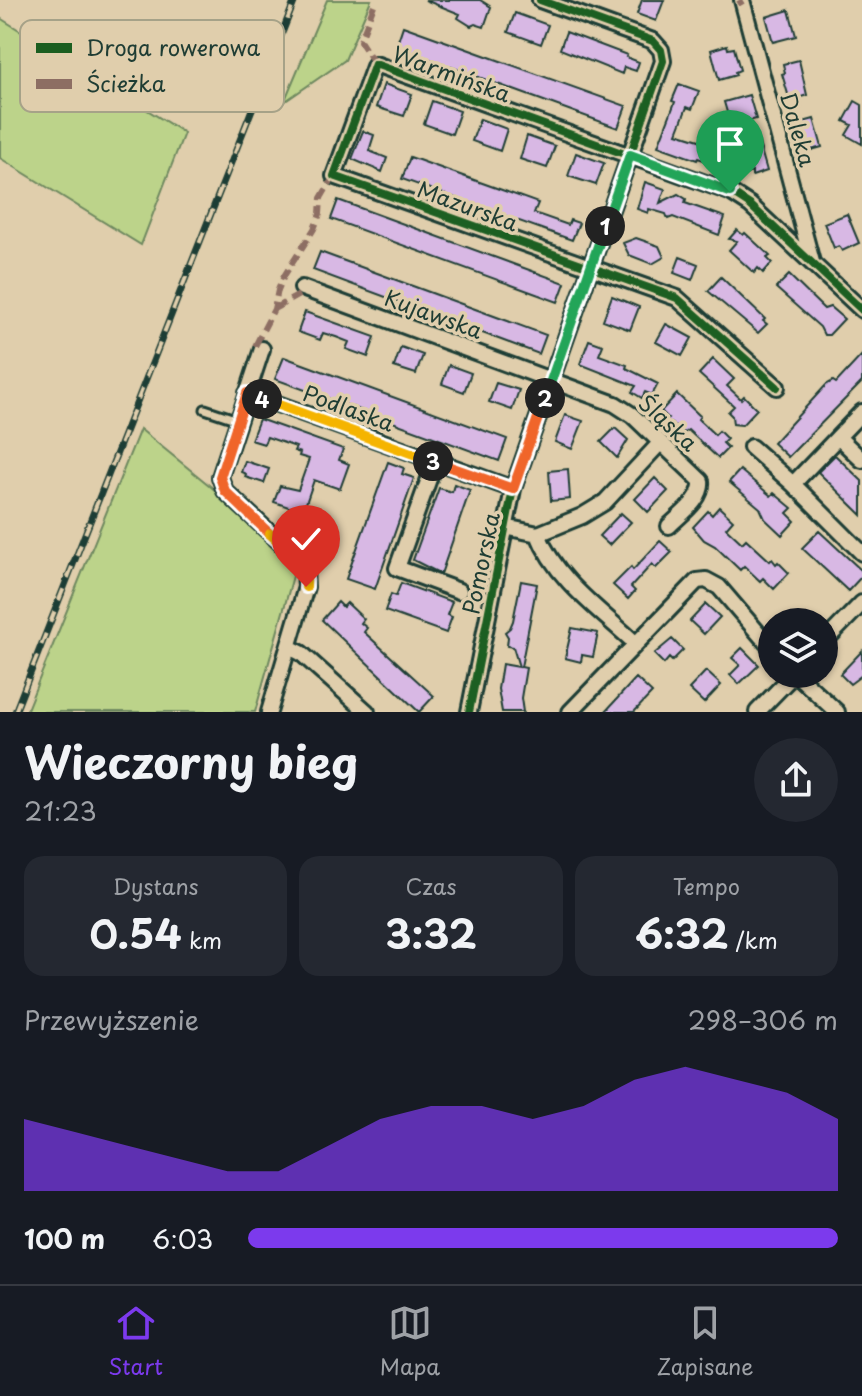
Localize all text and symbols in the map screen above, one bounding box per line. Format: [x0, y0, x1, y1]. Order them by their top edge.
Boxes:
legend [20, 20, 284, 112]
text: Droga rowerowa [86, 30, 261, 63]
street label: Warmińska [388, 36, 516, 110]
text: Ścieżka [86, 66, 166, 99]
street label: Daleka [773, 88, 825, 170]
pin [696, 110, 764, 192]
icon: arrive [708, 122, 752, 166]
street label: Mazurska [413, 172, 523, 239]
pin: 1 [585, 206, 625, 246]
text: 1 [600, 209, 610, 242]
street label: Kujawska [380, 280, 488, 346]
street label: Podlaska [299, 375, 399, 439]
pin: 2 [525, 378, 565, 418]
pin: 4 [242, 379, 282, 419]
text: 2 [537, 381, 553, 414]
text: 4 [255, 382, 269, 415]
street label: Śląska [632, 386, 706, 458]
pin: 3 [413, 441, 453, 481]
text: 3 [426, 444, 440, 477]
pin [272, 505, 340, 587]
street label: Pomorska [453, 509, 507, 617]
icon: check [284, 517, 328, 561]
map controls [758, 608, 838, 688]
button: layers [758, 608, 838, 688]
text: Wieczorny bieg [24, 728, 358, 794]
button: share [754, 738, 838, 822]
text: 21:23 [24, 791, 97, 830]
text: Dystans [113, 869, 199, 902]
text: Czas [406, 869, 456, 902]
text: Tempo [673, 869, 740, 902]
text: 0.54 [89, 902, 182, 963]
text: 3:32 [385, 902, 477, 963]
text: 6:32 [635, 902, 728, 963]
text: km [182, 923, 222, 956]
text: /km [728, 923, 778, 956]
text: Przewyższenie [24, 1000, 199, 1039]
text: 298–306 m [688, 1000, 838, 1039]
text: 100 m [24, 1219, 105, 1258]
text: 6:03 [152, 1219, 213, 1258]
tab: Start [108, 1301, 163, 1382]
tab: Mapa [380, 1301, 440, 1382]
tab: Zapisane [657, 1301, 754, 1382]

